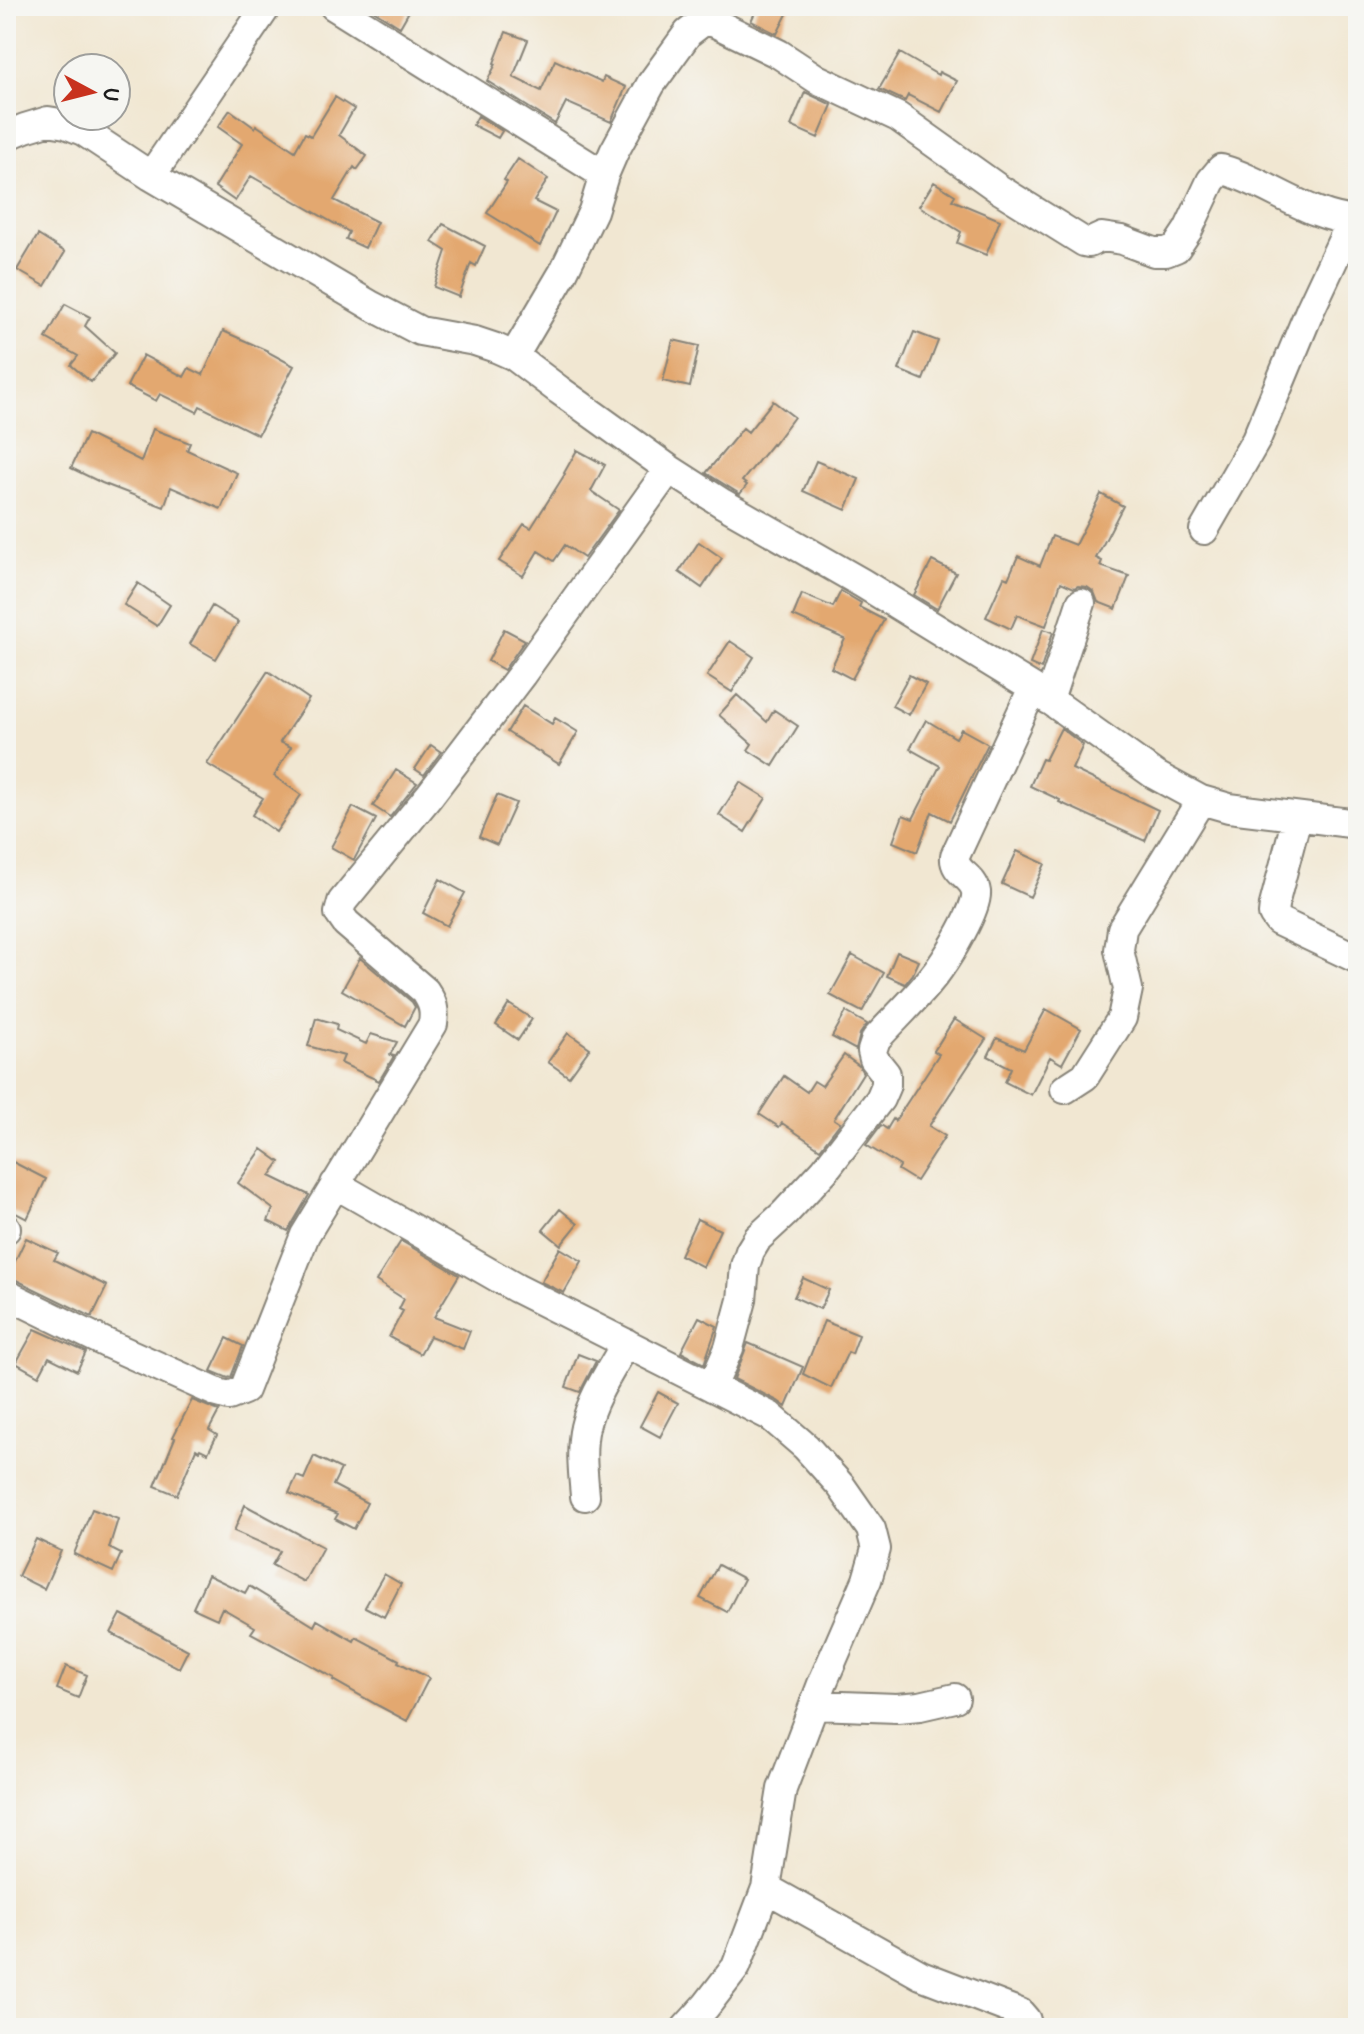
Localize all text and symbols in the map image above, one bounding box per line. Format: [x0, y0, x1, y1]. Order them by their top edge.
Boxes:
north arrow [52, 52, 132, 132]
text: U [96, 87, 127, 102]

